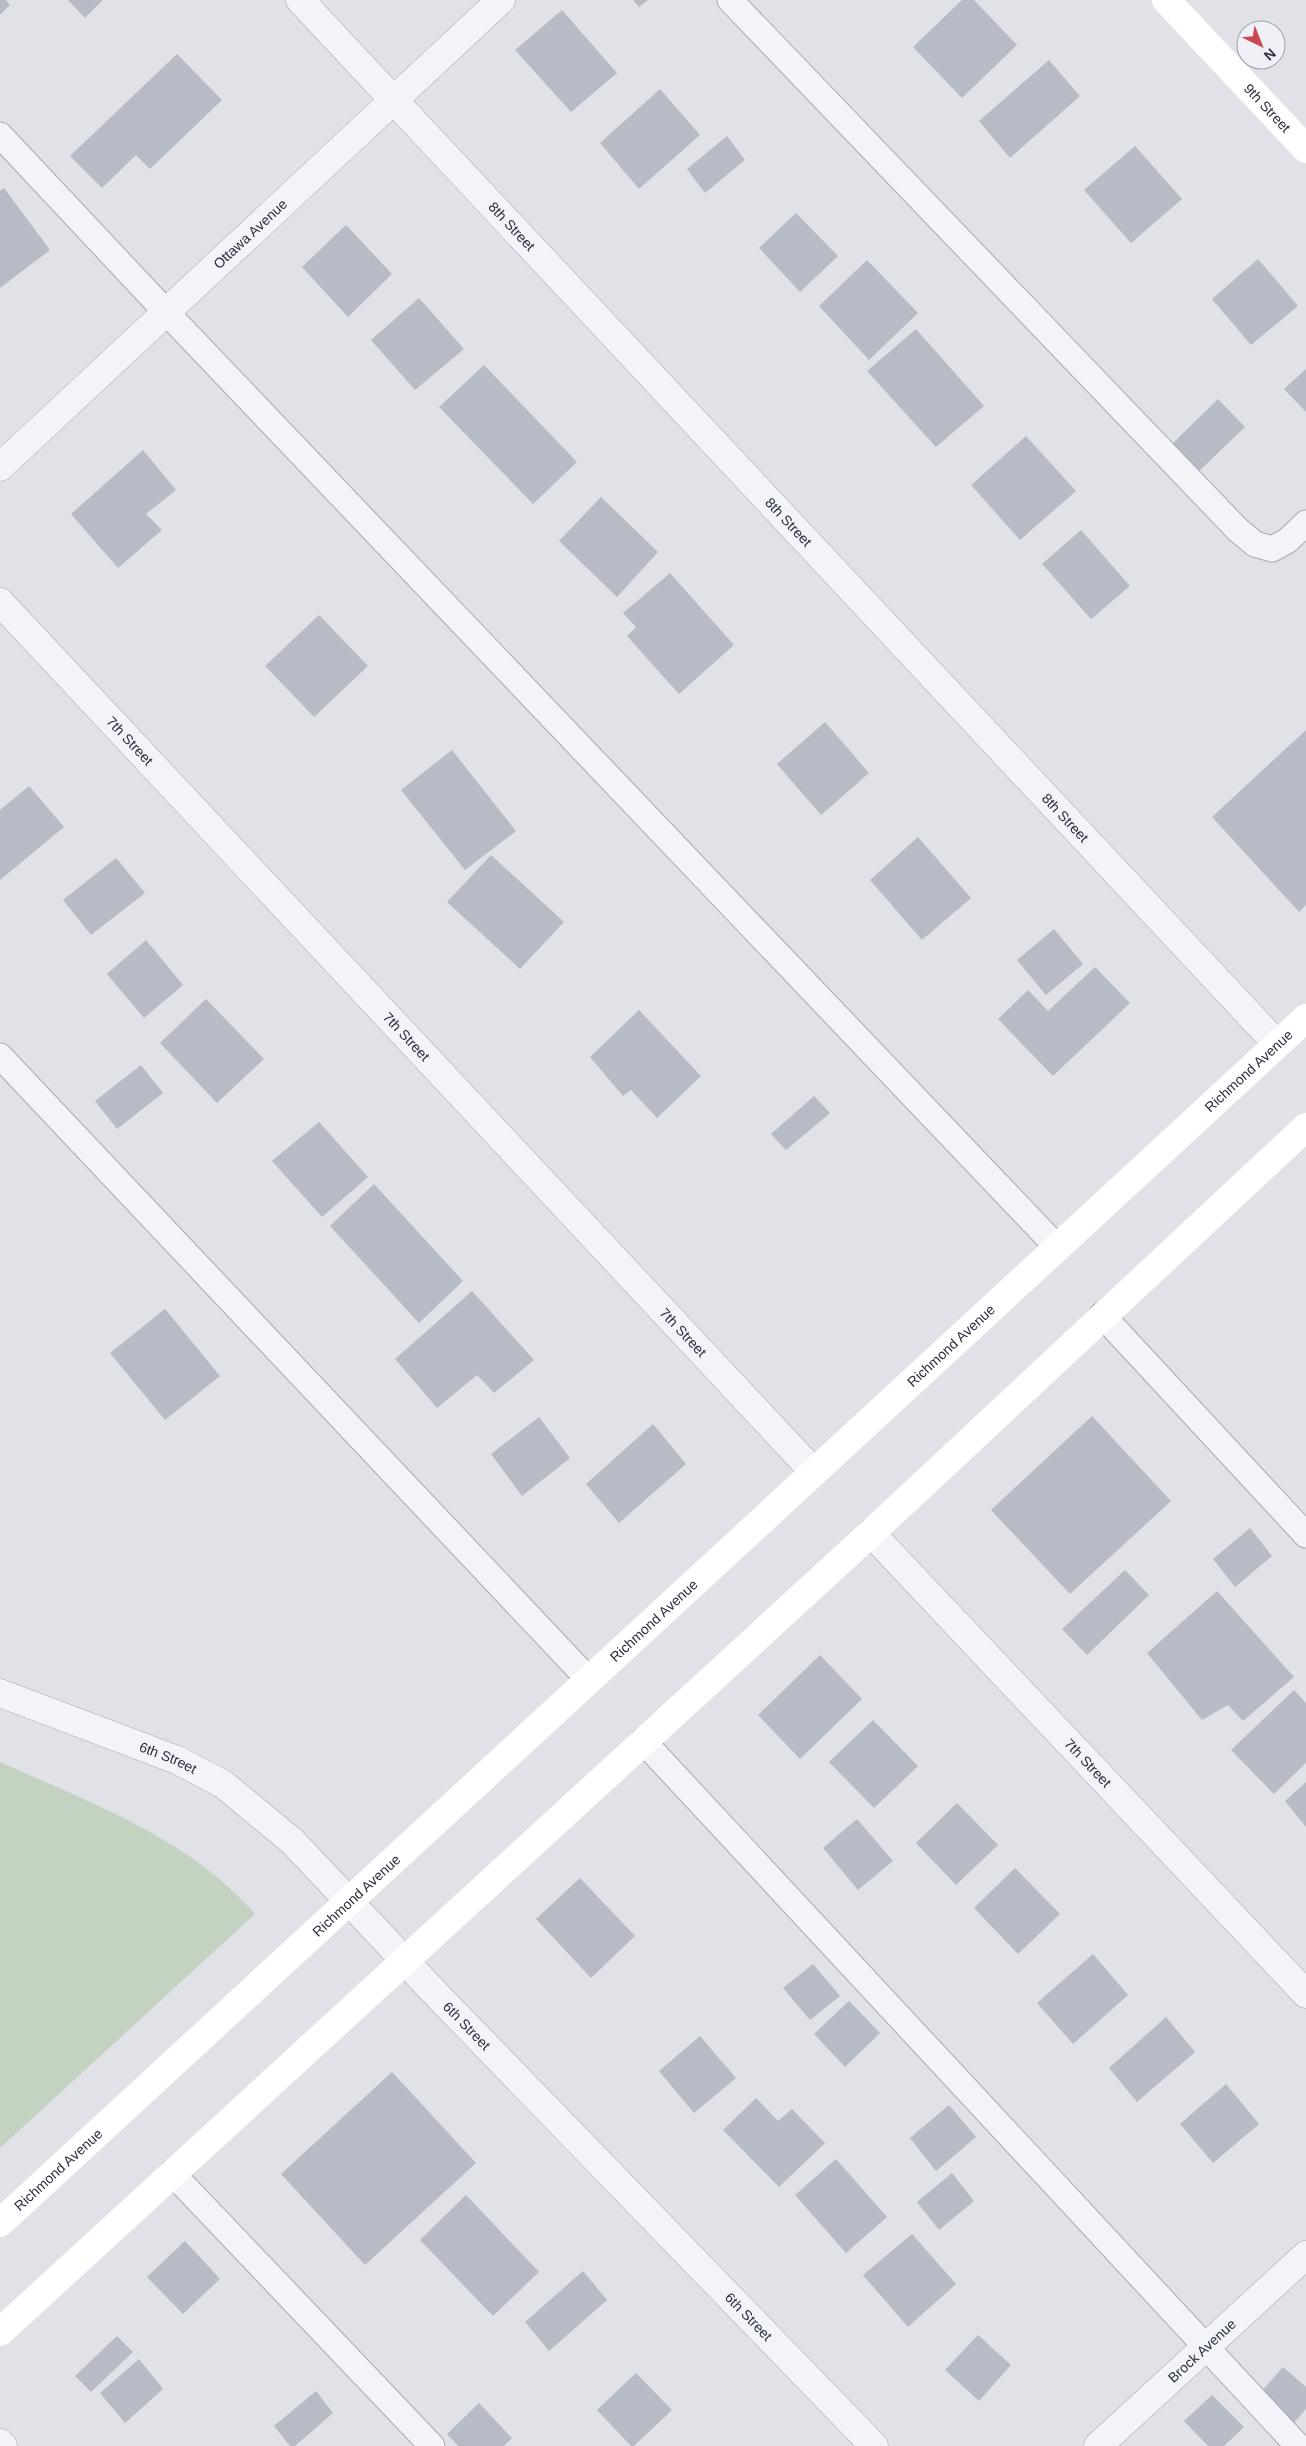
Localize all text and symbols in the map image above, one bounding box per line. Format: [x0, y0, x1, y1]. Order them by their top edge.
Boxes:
north arrow [1236, 20, 1286, 70]
text: N [1261, 45, 1279, 64]
street label: 9th Street [1241, 80, 1294, 136]
street label: Ottawa Avenue [210, 195, 290, 272]
street label: 8th Street [485, 199, 538, 254]
street label: 8th Street [762, 494, 815, 550]
street label: 7th Street [103, 713, 156, 768]
street label: 8th Street [1039, 790, 1092, 845]
street label: 7th Street [380, 1009, 433, 1064]
street label: Richmond Avenue [1201, 1026, 1296, 1115]
street label: Richmond Avenue [904, 1301, 998, 1390]
street label: 7th Street [657, 1305, 710, 1360]
street label: Richmond Avenue [607, 1576, 701, 1665]
street label: 7th Street [1061, 1735, 1115, 1791]
street label: 6th Street [137, 1738, 200, 1777]
street label: Richmond Avenue [309, 1851, 404, 1940]
street label: 6th Street [440, 1998, 494, 2053]
street label: Richmond Avenue [11, 2125, 106, 2214]
street label: 6th Street [722, 2289, 776, 2344]
street label: Brock Avenue [1165, 2315, 1239, 2386]

